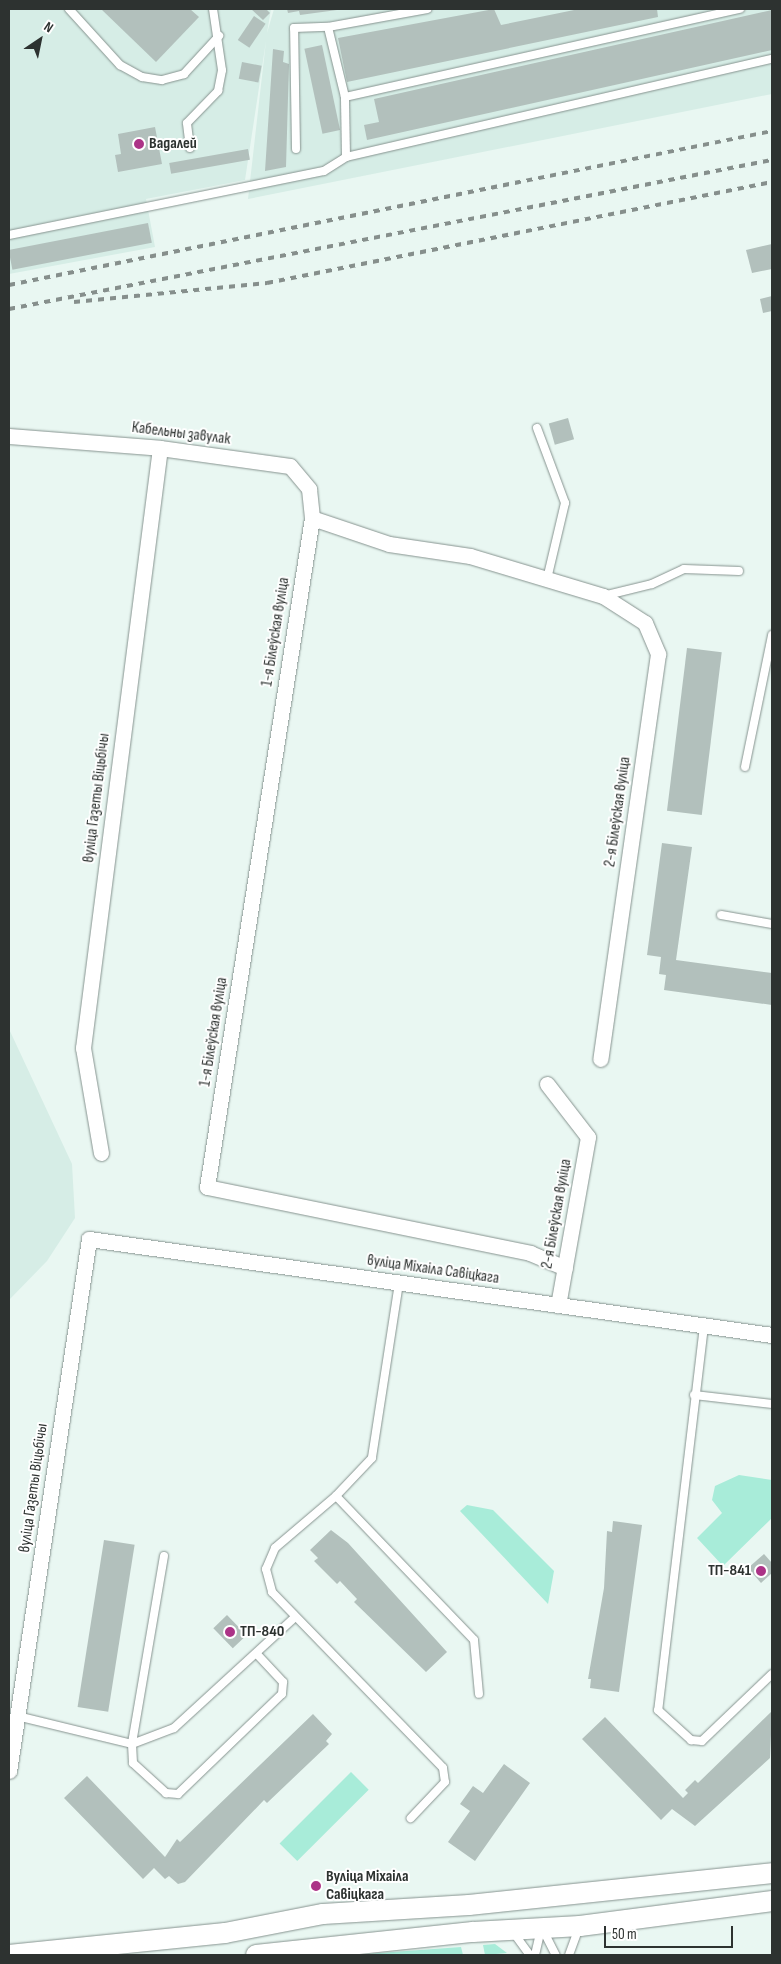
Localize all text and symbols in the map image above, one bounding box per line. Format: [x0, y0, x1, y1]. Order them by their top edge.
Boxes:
north arrow [15, 15, 65, 65]
text: N [41, 18, 57, 36]
place label: Вадалей [149, 134, 197, 154]
marker: Вадалей [133, 138, 145, 150]
street label: Кабельны завулак [131, 418, 231, 450]
street label: 1-я Білеўская вуліца [258, 576, 294, 688]
street label: вуліца Газеты Віцьбічы [80, 732, 114, 864]
street label: 2-я Білеўская вуліца [601, 756, 635, 868]
street label: 1-я Білеўская вуліца [196, 976, 232, 1088]
street label: 2-я Білеўская вуліца [538, 1158, 576, 1270]
street label: вуліца Міхаіла Савіцкага [366, 1251, 500, 1289]
street label: вуліца Газеты Віцьбічы [15, 1422, 53, 1554]
place label: ТП-841 [708, 1561, 751, 1581]
marker: ТП-841 [755, 1565, 767, 1577]
place label: ТП-840 [240, 1622, 284, 1642]
marker: ТП-840 [224, 1626, 236, 1638]
place label: Вуліца Міхаіла Савіцкага [326, 1867, 408, 1905]
marker: Вуліца Міхаіла Савіцкага [310, 1880, 322, 1892]
scale bar [606, 1916, 735, 1948]
text: 50 m [612, 1925, 637, 1944]

